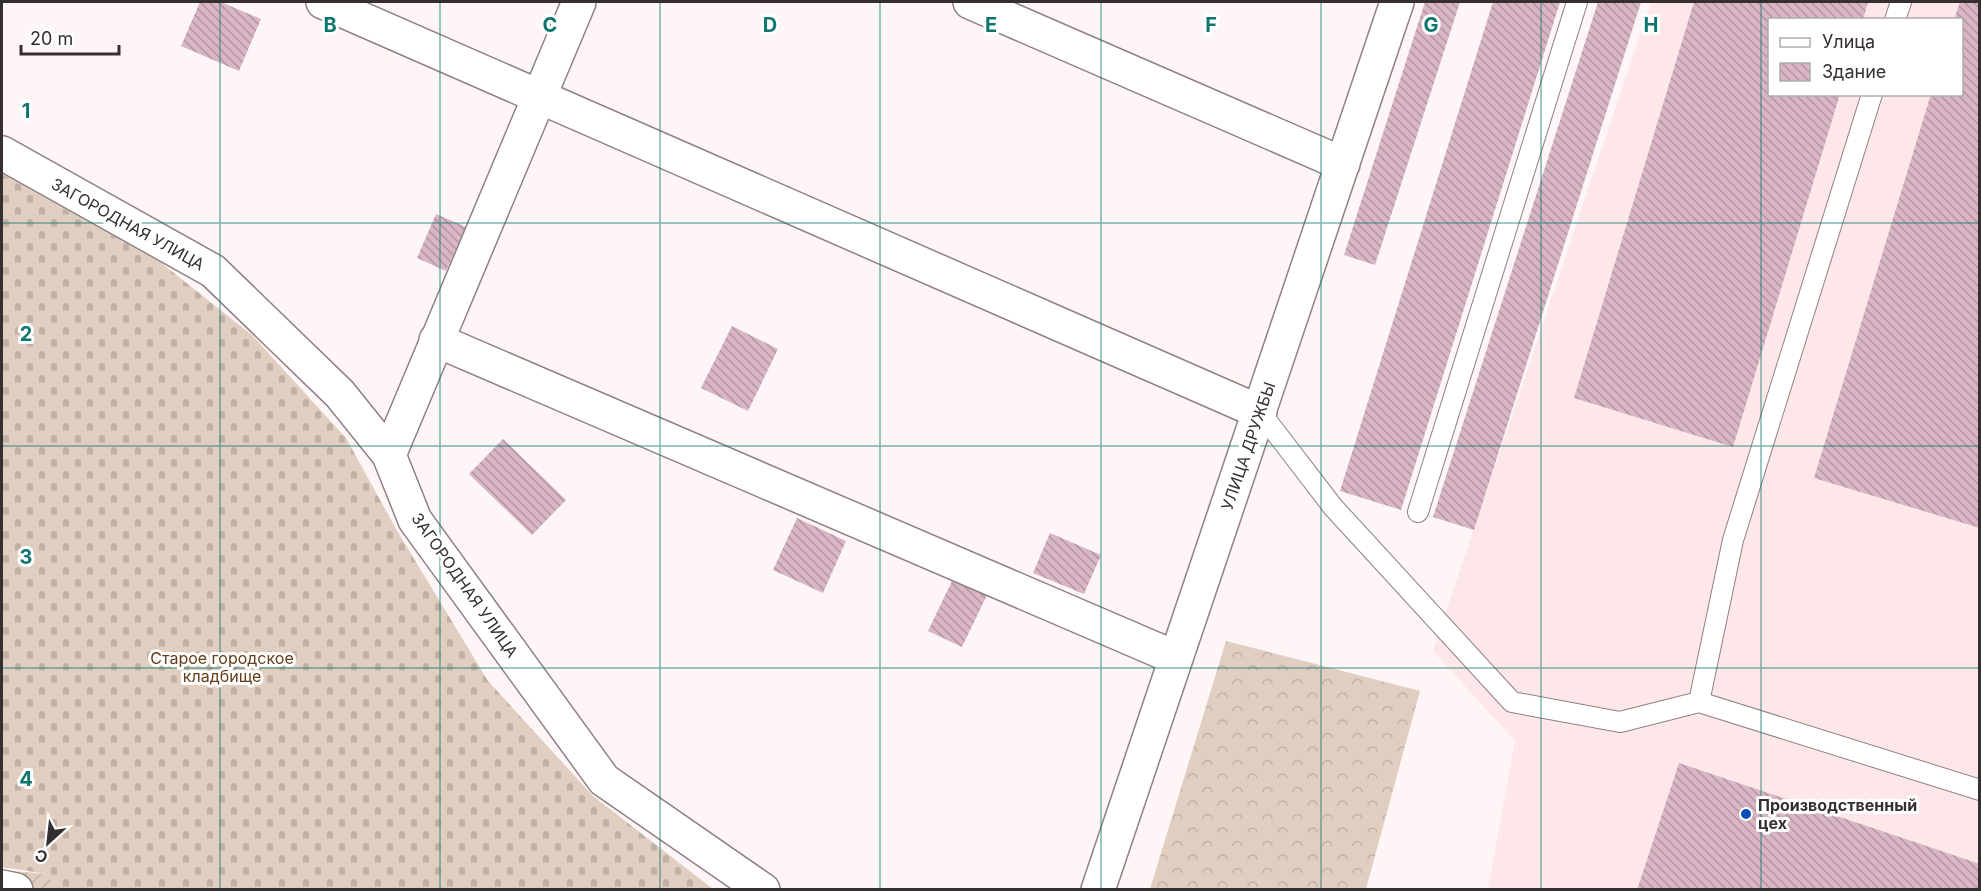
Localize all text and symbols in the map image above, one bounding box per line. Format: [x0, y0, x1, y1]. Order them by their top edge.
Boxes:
text: B [323, 13, 337, 37]
text: C [543, 13, 557, 37]
text: D [763, 13, 777, 37]
text: E [985, 13, 997, 37]
text: F [1205, 13, 1217, 37]
text: G [1423, 13, 1439, 37]
text: H [1644, 13, 1658, 37]
scale bar [21, 18, 118, 56]
legend [1768, 18, 1963, 96]
text: 20 m [30, 28, 73, 49]
text: Улица [1822, 31, 1875, 52]
text: Здание [1822, 61, 1886, 82]
text: 1 [22, 99, 30, 123]
street label: ЗАГОРОДНАЯ УЛИЦА [48, 174, 208, 274]
text: 2 [20, 322, 32, 346]
street label: УЛИЦА ДРУЖБЫ [1217, 379, 1279, 513]
street label: ЗАГОРОДНАЯ УЛИЦА [408, 509, 522, 661]
text: 3 [20, 545, 32, 569]
park label: Старое городское кладбище [150, 648, 294, 686]
text: 4 [19, 767, 33, 791]
place label: Производственный цех [1758, 795, 1917, 833]
marker: Производственный цех [1739, 807, 1753, 821]
north arrow [18, 813, 78, 873]
text: С [31, 845, 51, 868]

